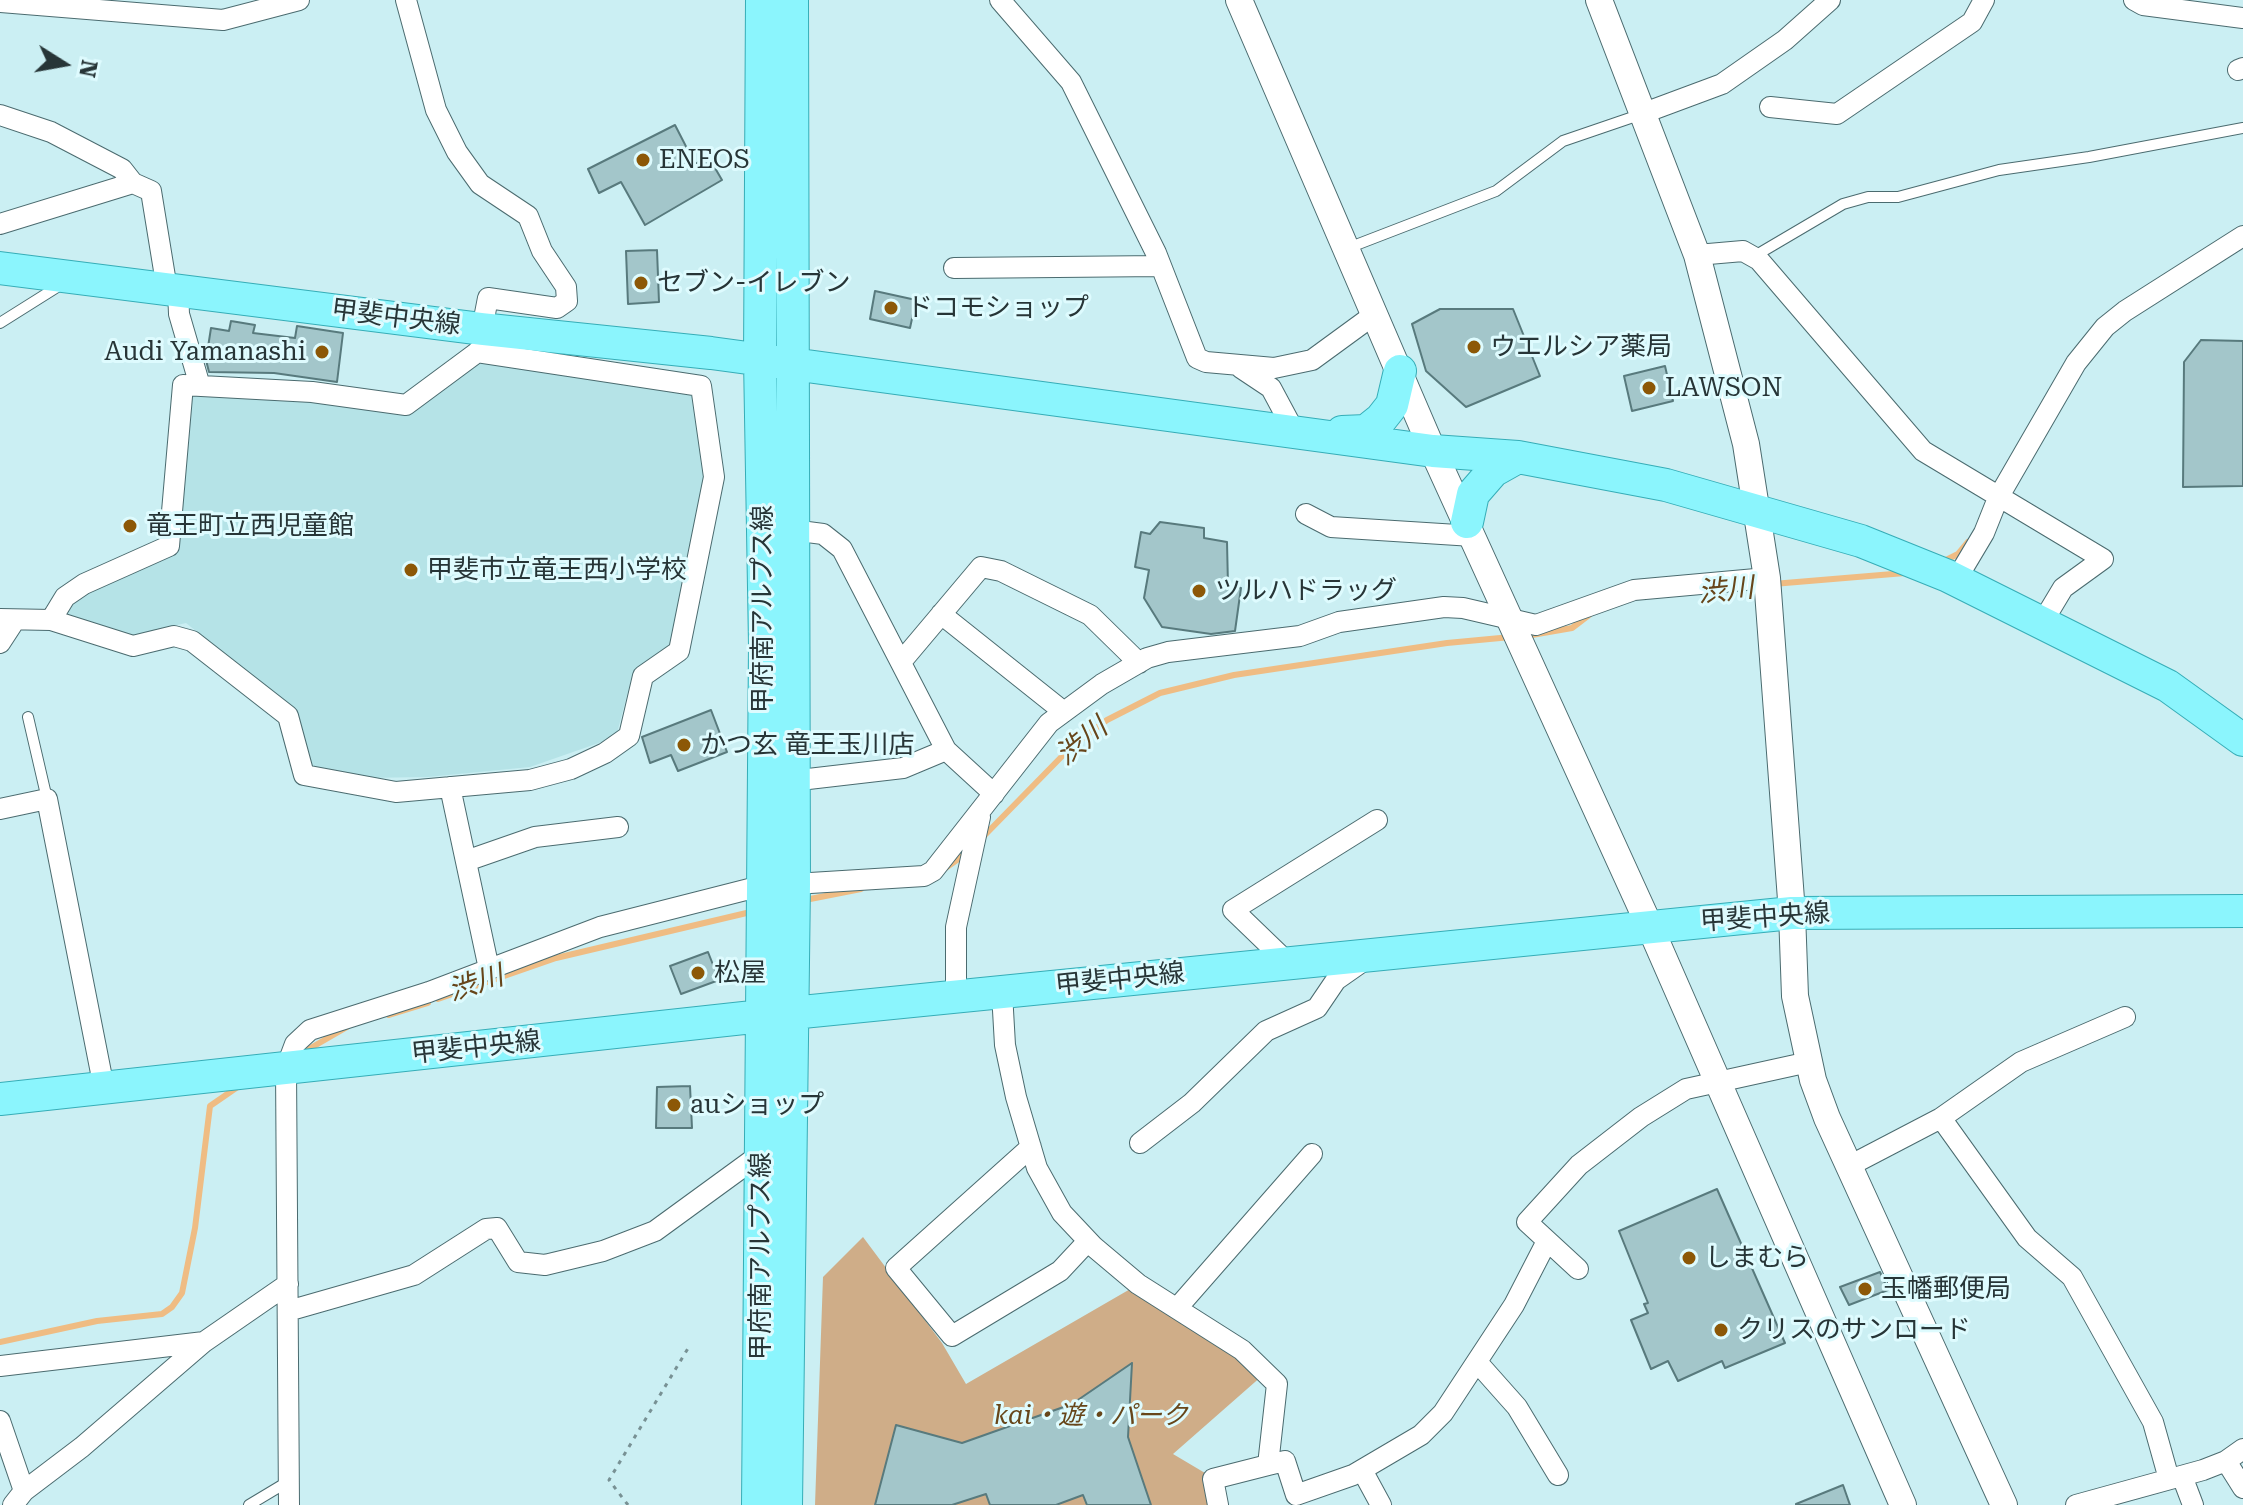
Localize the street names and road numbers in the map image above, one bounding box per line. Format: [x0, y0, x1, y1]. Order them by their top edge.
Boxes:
street label: 甲斐中央線 [330, 295, 462, 341]
street label: 甲府南アルプス線 [747, 505, 779, 713]
street label: 甲斐中央線 [1699, 898, 1831, 938]
street label: 甲斐中央線 [1054, 958, 1186, 1002]
street label: 甲斐中央線 [410, 1026, 542, 1070]
street label: 甲府南アルプス線 [745, 1152, 777, 1360]

